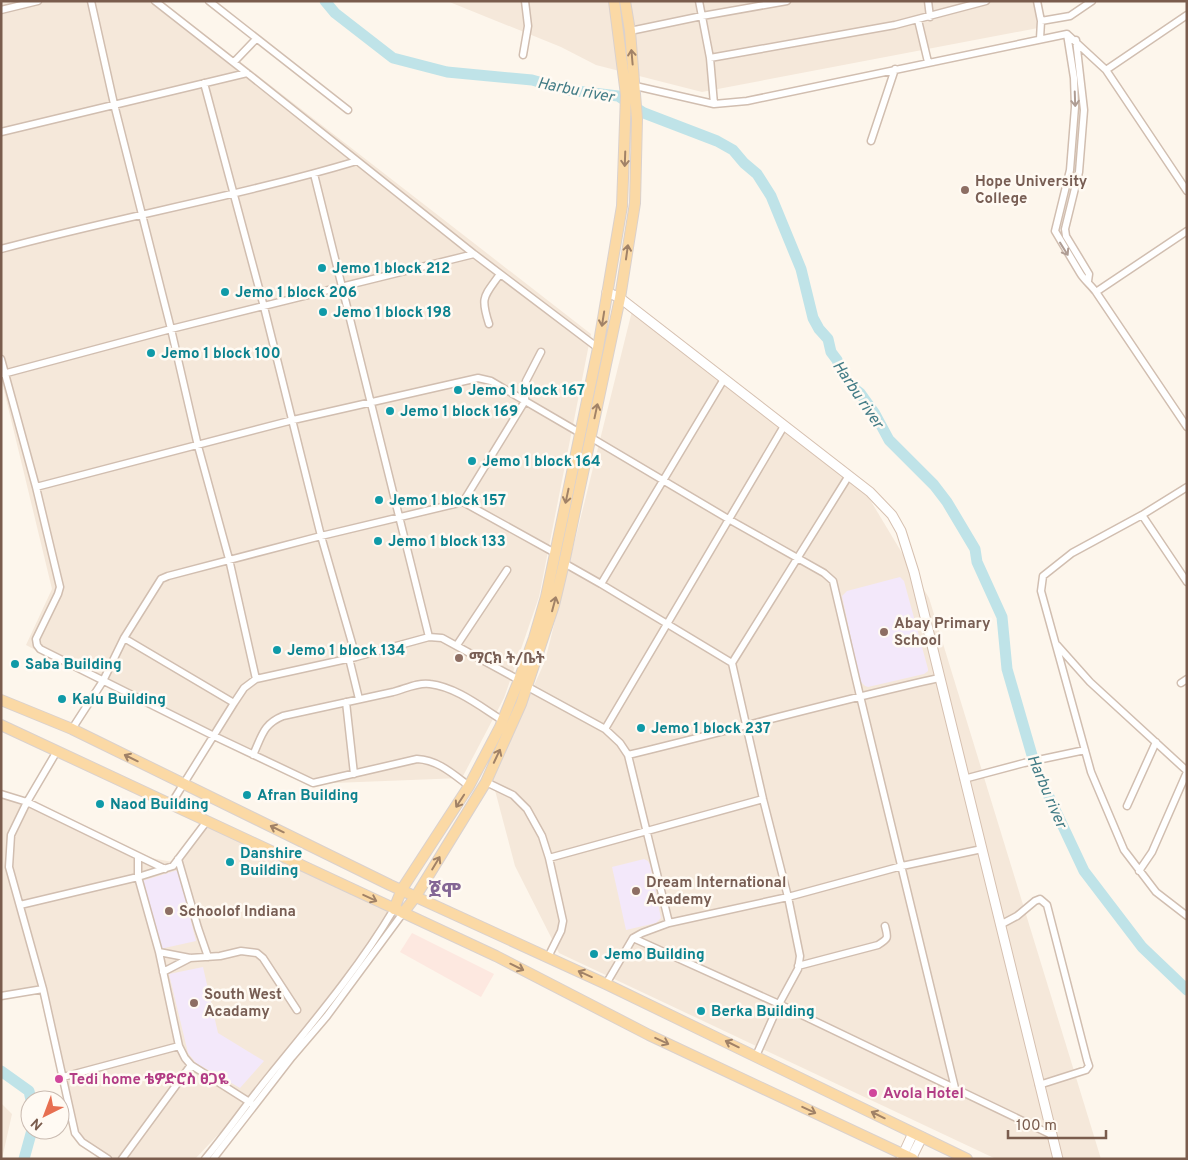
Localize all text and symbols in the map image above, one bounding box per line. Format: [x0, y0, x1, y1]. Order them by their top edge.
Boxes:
one-way arrow [627, 50, 637, 66]
water label: Harbu river [536, 74, 618, 109]
one-way arrow [1070, 91, 1080, 107]
one-way arrow [620, 150, 630, 166]
place label: Hope University College [975, 173, 1088, 209]
marker: Hope University College [959, 184, 971, 196]
one-way arrow [1059, 242, 1070, 256]
one-way arrow [623, 244, 633, 260]
place label: Jemo 1 block 212 [332, 260, 450, 279]
marker: Jemo 1 block 212 [316, 262, 328, 274]
place label: Jemo 1 block 206 [235, 284, 357, 303]
marker: Jemo 1 block 206 [219, 286, 231, 298]
place label: Jemo 1 block 198 [333, 304, 452, 323]
marker: Jemo 1 block 198 [317, 306, 329, 318]
one-way arrow [598, 311, 608, 327]
place label: Jemo 1 block 100 [161, 345, 281, 364]
marker: Jemo 1 block 100 [145, 347, 157, 359]
water label: Harbu river [827, 357, 888, 435]
place label: Jemo 1 block 167 [468, 382, 585, 401]
marker: Jemo 1 block 167 [452, 384, 464, 396]
place label: Jemo 1 block 169 [400, 403, 518, 422]
one-way arrow [592, 404, 601, 420]
marker: Jemo 1 block 169 [384, 405, 396, 417]
place label: Jemo 1 block 164 [482, 453, 601, 472]
marker: Jemo 1 block 164 [466, 455, 478, 467]
one-way arrow [562, 487, 571, 503]
place label: Jemo 1 block 157 [389, 492, 506, 511]
marker: Jemo 1 block 157 [373, 494, 385, 506]
place label: Jemo 1 block 133 [388, 533, 506, 552]
marker: Jemo 1 block 133 [372, 535, 384, 547]
one-way arrow [549, 597, 559, 613]
place label: Abay Primary School [894, 615, 991, 651]
marker: Abay Primary School [878, 626, 890, 638]
place label: Jemo 1 block 134 [287, 642, 405, 661]
marker: Jemo 1 block 134 [271, 644, 283, 656]
place label: ማርክ ት/ቤት [469, 650, 546, 669]
marker: ማርክ ት/ቤት [453, 652, 465, 664]
place label: Saba Building [25, 656, 122, 675]
marker: Saba Building [9, 658, 21, 670]
place label: Kalu Building [72, 691, 166, 710]
marker: Kalu Building [56, 693, 68, 705]
place label: Jemo 1 block 237 [651, 720, 771, 739]
marker: Jemo 1 block 237 [635, 722, 647, 734]
one-way arrow [493, 749, 503, 764]
water label: Harbu river [1022, 752, 1071, 833]
one-way arrow [124, 753, 139, 762]
place label: Afran Building [257, 787, 359, 806]
marker: Afran Building [241, 789, 253, 801]
one-way arrow [454, 793, 464, 807]
place label: Naod Building [110, 796, 209, 815]
marker: Naod Building [94, 798, 106, 810]
one-way arrow [270, 824, 285, 833]
place label: Danshire Building [240, 845, 302, 881]
marker: Danshire Building [224, 856, 236, 868]
one-way arrow [432, 856, 442, 870]
place label: Dream International Academy [646, 874, 786, 910]
district label: ጀሞ [429, 879, 461, 905]
marker: Dream International Academy [630, 885, 642, 897]
one-way arrow [362, 893, 377, 903]
place label: Schoolof Indiana [179, 903, 296, 922]
marker: Schoolof Indiana [163, 905, 175, 917]
place label: Jemo Building [604, 946, 705, 965]
marker: Jemo Building [588, 948, 600, 960]
one-way arrow [509, 962, 524, 972]
one-way arrow [578, 969, 593, 979]
place label: South West Acadamy [204, 986, 282, 1022]
marker: South West Acadamy [188, 997, 200, 1009]
place label: Berka Building [711, 1003, 815, 1022]
marker: Berka Building [695, 1005, 707, 1017]
one-way arrow [654, 1036, 669, 1046]
one-way arrow [724, 1039, 739, 1049]
place label: Tedi home ቴዎድሮስ ፀጋዬ [69, 1071, 229, 1090]
marker: Tedi home ቴዎድሮስ ፀጋዬ [53, 1073, 65, 1085]
place label: Avola Hotel [883, 1085, 964, 1104]
marker: Avola Hotel [867, 1087, 879, 1099]
north arrow [20, 1090, 70, 1140]
one-way arrow [801, 1105, 816, 1115]
scale bar [1008, 1108, 1106, 1140]
one-way arrow [871, 1110, 886, 1119]
text: N [28, 1114, 47, 1133]
text: 100 m [1016, 1117, 1057, 1136]

